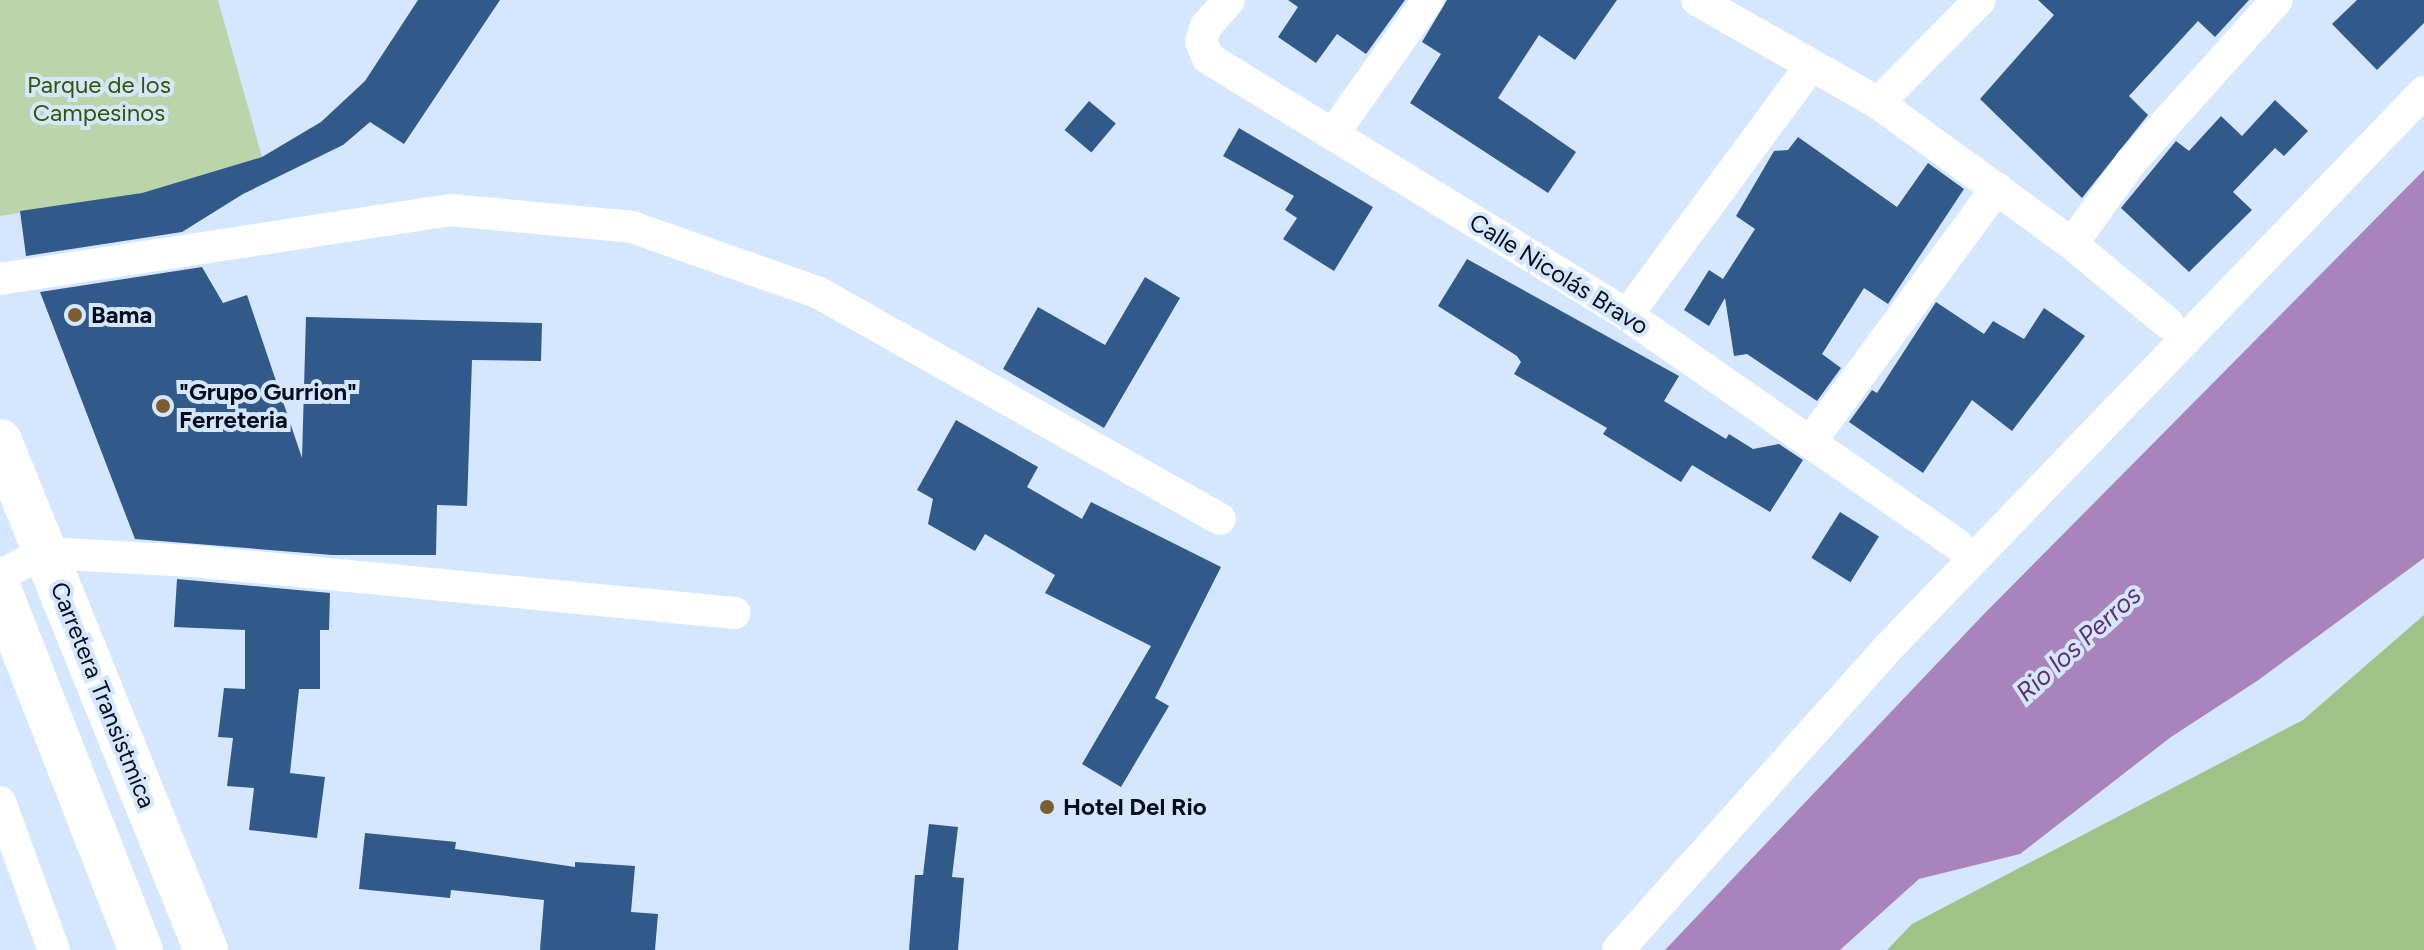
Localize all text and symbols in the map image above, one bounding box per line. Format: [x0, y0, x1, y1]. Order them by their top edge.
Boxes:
park label: Parque de los Campesinos [27, 71, 171, 127]
street label: Calle Nicolás Bravo [1464, 207, 1654, 341]
place label: Bama [91, 301, 152, 329]
marker: Bama [66, 306, 84, 324]
place label: "Grupo Gurrion" Ferreteria [179, 378, 357, 434]
marker: "Grupo Gurrion" Ferreteria [154, 397, 172, 415]
street label: Carretera Transistmica [44, 578, 162, 812]
water label: Rio los Perros [2010, 580, 2148, 708]
place label: Hotel Del Rio [1063, 793, 1207, 821]
marker: Hotel Del Rio [1038, 798, 1056, 816]

